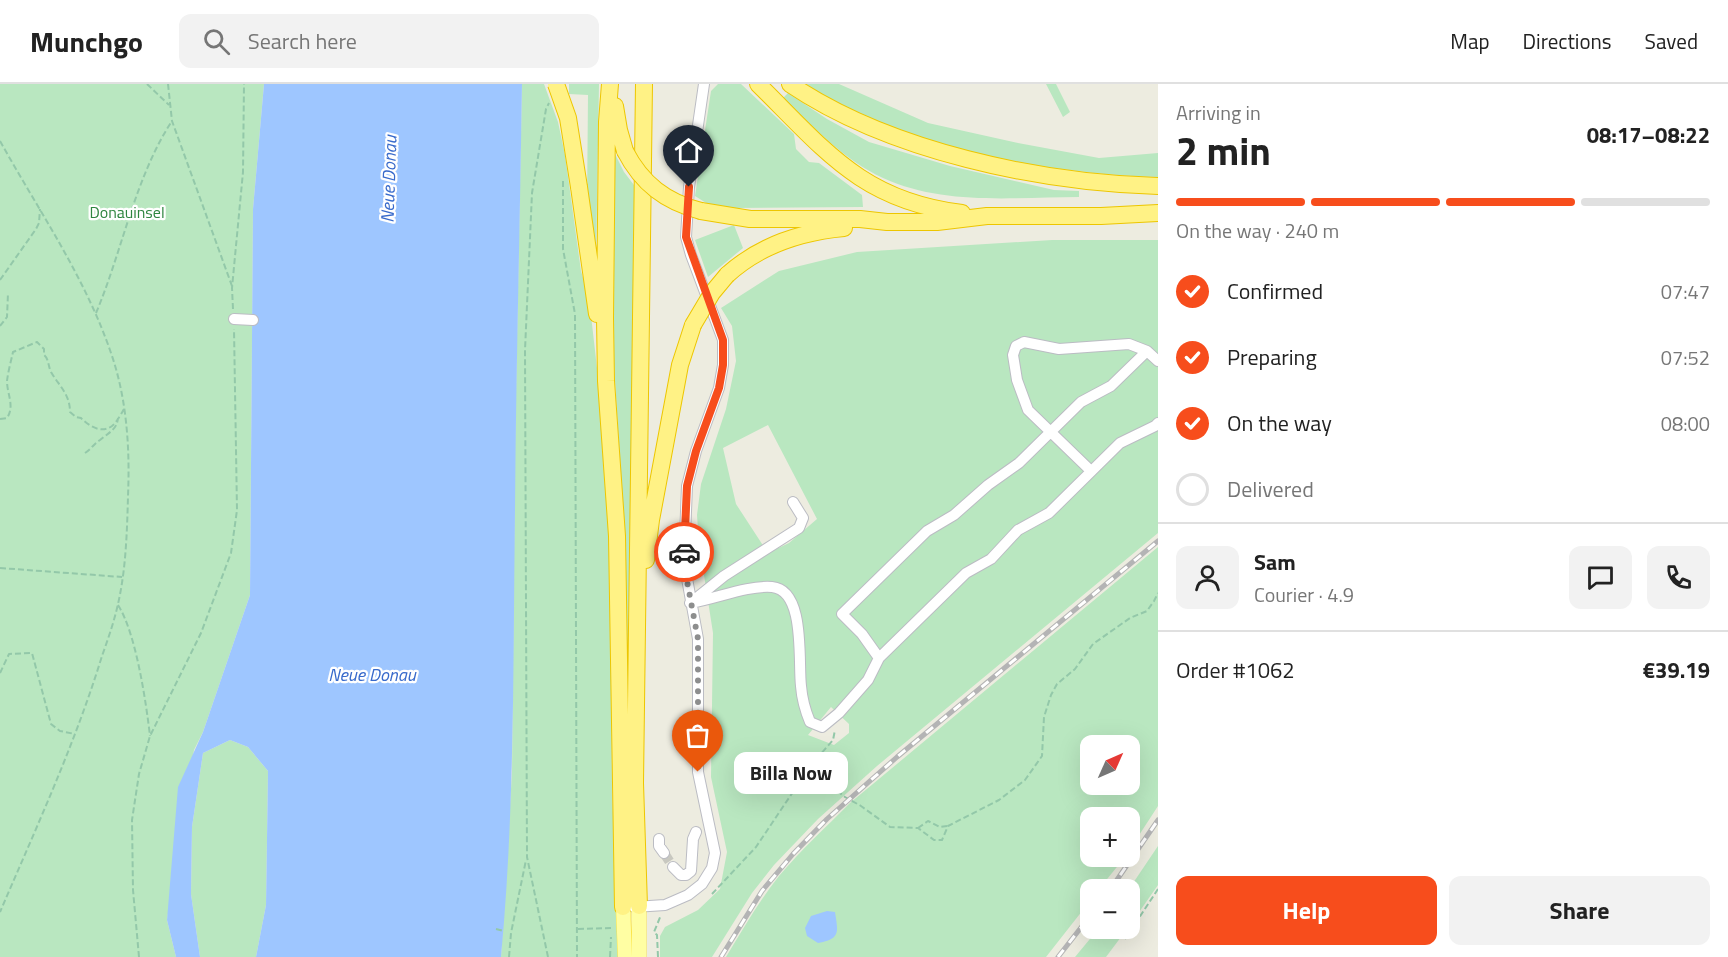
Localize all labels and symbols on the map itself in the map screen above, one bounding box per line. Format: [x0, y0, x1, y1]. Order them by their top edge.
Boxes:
pin [663, 125, 714, 187]
water label: Neue Donau [373, 134, 404, 223]
park label: Donauinsel [89, 200, 165, 224]
courier [654, 522, 714, 582]
water label: Neue Donau [328, 661, 417, 688]
pin [672, 710, 723, 772]
north arrow [1080, 735, 1140, 795]
callout: Billa Now [734, 751, 848, 793]

